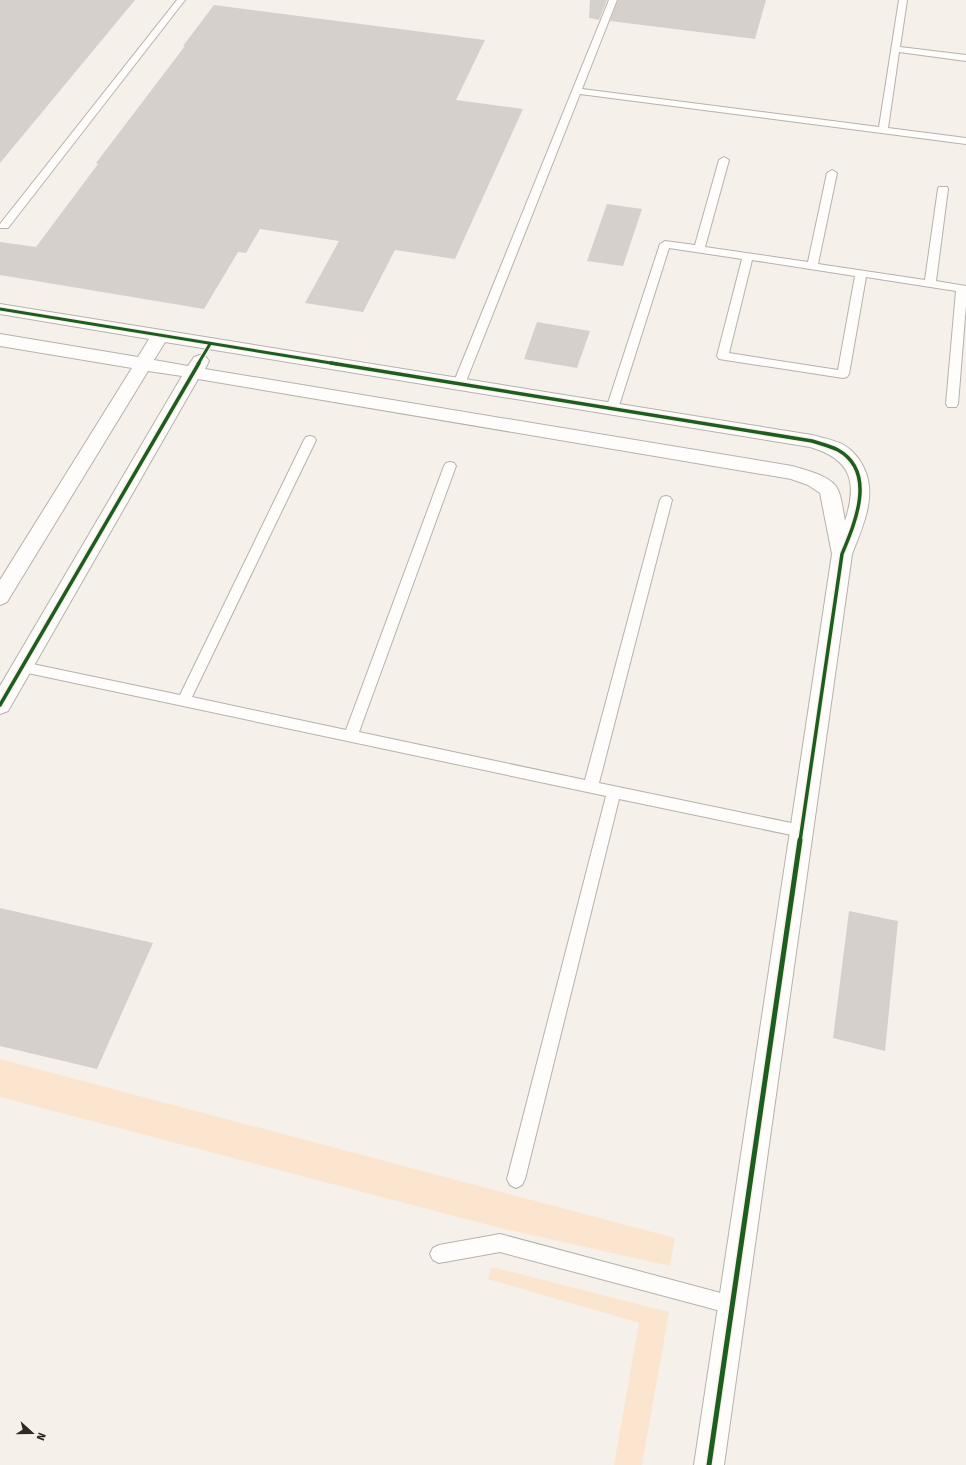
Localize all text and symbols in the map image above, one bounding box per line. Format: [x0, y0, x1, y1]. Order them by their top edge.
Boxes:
north arrow [12, 1413, 52, 1453]
text: N [33, 1431, 48, 1442]

